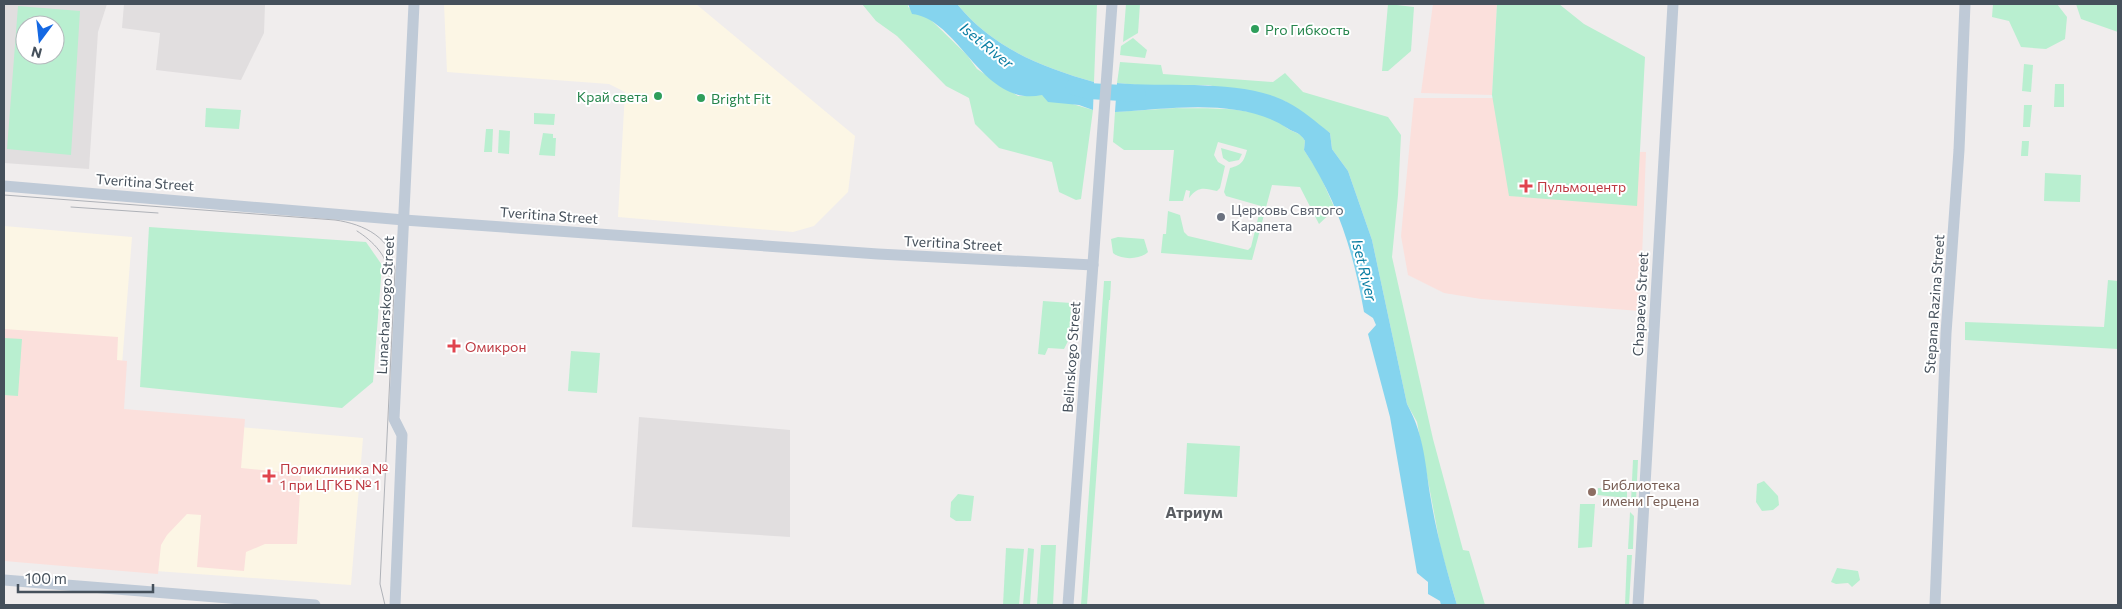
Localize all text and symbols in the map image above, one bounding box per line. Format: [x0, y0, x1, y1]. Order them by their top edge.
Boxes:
north arrow [15, 15, 65, 65]
water label: Iset River [957, 18, 1018, 73]
place label: Pro Гибкость [1265, 21, 1350, 38]
marker: Pro Гибкость [1249, 23, 1261, 35]
text: N [29, 43, 44, 63]
place label: Край света [577, 88, 648, 105]
marker: Край света [652, 90, 664, 102]
place label: Bright Fit [711, 90, 771, 107]
marker: Bright Fit [695, 92, 707, 104]
street label: Tveritina Street [95, 170, 195, 194]
place label: Пульмоцентр [1537, 178, 1626, 195]
marker: Пульмоцентр [1519, 179, 1533, 193]
place label: Церковь Святого Карапета [1231, 201, 1344, 234]
street label: Tveritina Street [499, 203, 599, 227]
marker: Церковь Святого Карапета [1215, 211, 1227, 223]
street label: Tveritina Street [903, 232, 1003, 254]
street label: Stepana Razina Street [1921, 234, 1947, 374]
street label: Lunacharskogo Street [373, 235, 397, 375]
water label: Iset River [1349, 237, 1382, 304]
street label: Chapaeva Street [1629, 251, 1651, 357]
street label: Belinskogo Street [1059, 300, 1083, 413]
place label: Омикрон [465, 338, 526, 355]
marker: Омикрон [447, 339, 461, 353]
place label: Поликлиника № 1 при ЦГКБ № 1 [280, 460, 388, 493]
marker: Поликлиника № 1 при ЦГКБ № 1 [262, 469, 276, 483]
place label: Библиотека имени Герцена [1602, 476, 1699, 509]
marker: Библиотека имени Герцена [1586, 486, 1598, 498]
district label: Атриум [1165, 502, 1223, 521]
scale bar [18, 562, 152, 594]
text: 100 m [25, 569, 67, 587]

